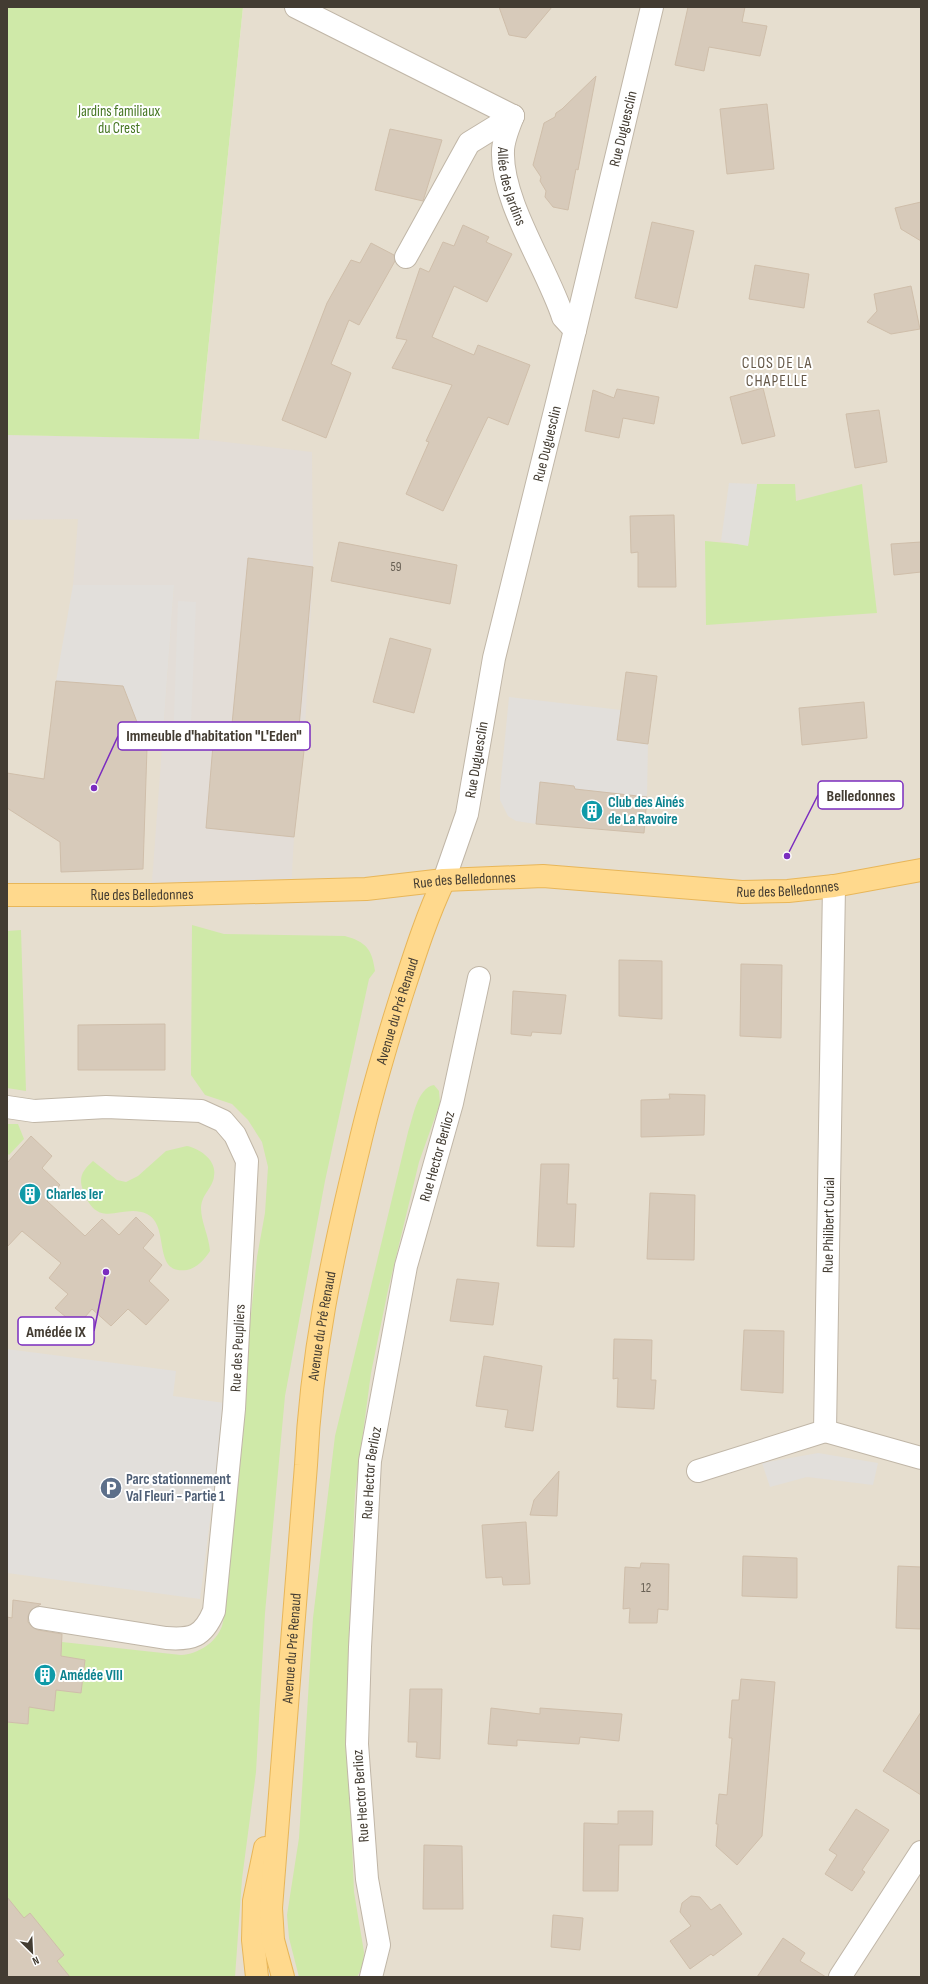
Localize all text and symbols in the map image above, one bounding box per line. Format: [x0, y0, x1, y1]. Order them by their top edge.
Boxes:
street label: Rue Duguesclin [605, 89, 641, 169]
park label: Jardins familiaux du Crest [77, 102, 160, 138]
street label: Allée des Jardins [493, 146, 531, 228]
district label: CLOS DE LA CHAPELLE [742, 354, 812, 391]
street label: Rue Duguesclin [528, 404, 565, 483]
house number: 59 [391, 559, 402, 575]
street label: Rue Duguesclin [460, 720, 492, 799]
callout: Immeuble d'habitation "L'Eden" [118, 722, 310, 750]
text: Immeuble d'habitation "L'Eden" [126, 727, 302, 746]
callout: Belledonnes [818, 781, 903, 809]
text: Belledonnes [827, 787, 895, 806]
place label: Club des Ainés de La Ravoire [608, 793, 684, 829]
building icon: Club des Ainés de La Ravoire [579, 798, 605, 824]
street label: Rue des Belledonnes [412, 868, 516, 893]
street label: Rue des Belledonnes [736, 876, 840, 902]
street label: Rue des Belledonnes [91, 884, 194, 905]
street label: Avenue du Pré Renaud [371, 955, 423, 1067]
street label: Rue Hector Berlioz [415, 1108, 459, 1204]
street label: Rue Philibert Curial [818, 1177, 839, 1273]
building icon: Charles Ier [17, 1181, 43, 1207]
place label: Charles Ier [46, 1185, 103, 1204]
street label: Avenue du Pré Renaud [304, 1269, 340, 1382]
street label: Rue des Peupliers [226, 1304, 250, 1392]
callout: Amédée IX [18, 1317, 94, 1345]
text: Amédée IX [25, 1323, 86, 1342]
street label: Rue Hector Berlioz [357, 1424, 386, 1520]
place label: Parc stationnement Val Fleuri - Partie 1 [126, 1470, 231, 1506]
parking icon: Parc stationnement Val Fleuri - Partie 1 [98, 1475, 124, 1501]
house number: 12 [641, 1580, 651, 1596]
street label: Avenue du Pré Renaud [278, 1592, 305, 1705]
building icon: Amédée VIII [32, 1662, 58, 1688]
place label: Amédée VIII [59, 1666, 123, 1685]
street label: Rue Hector Berlioz [348, 1748, 374, 1843]
north arrow [12, 1932, 52, 1972]
text: N [30, 1954, 41, 1968]

